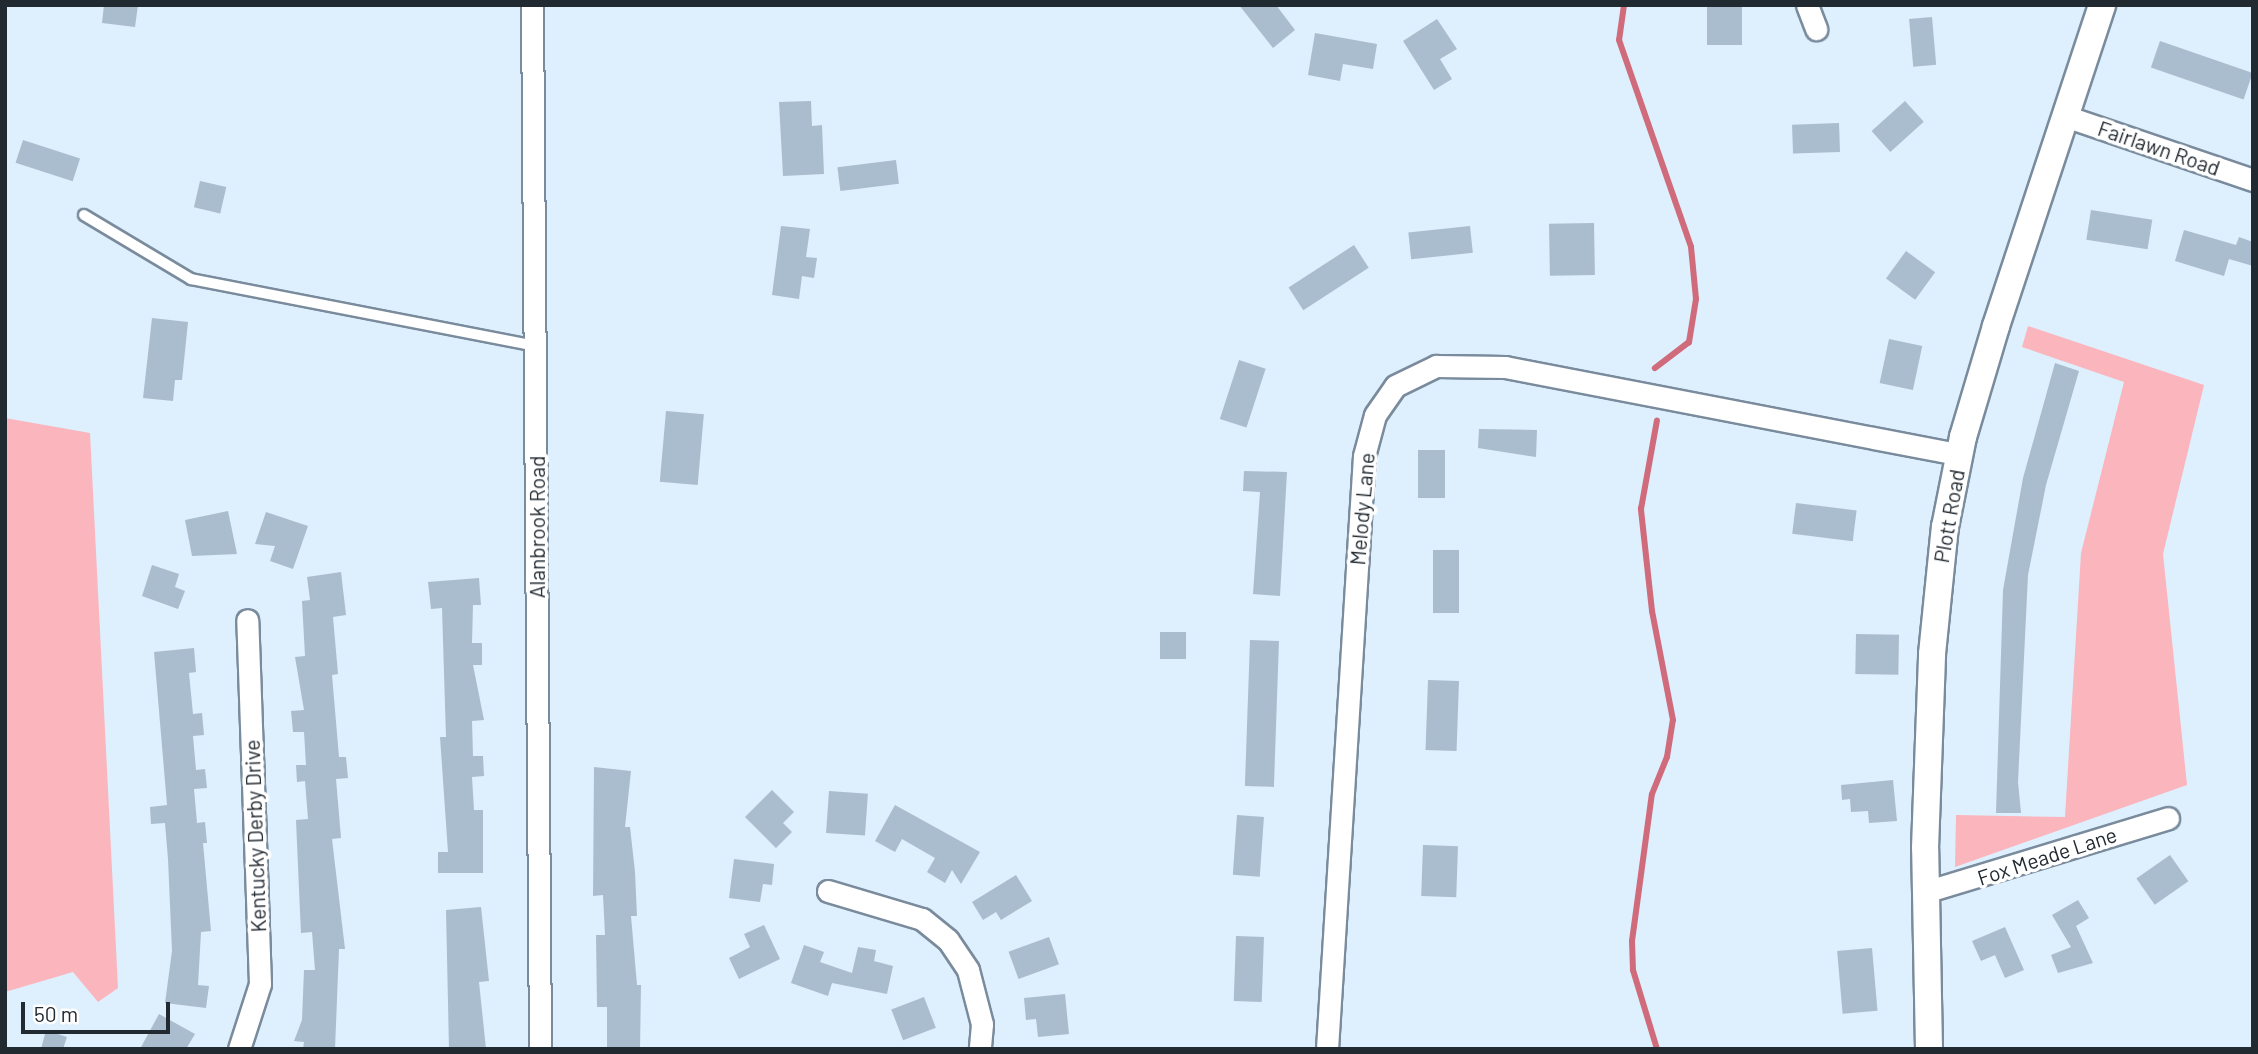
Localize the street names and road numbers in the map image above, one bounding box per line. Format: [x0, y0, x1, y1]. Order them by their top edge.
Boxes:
street label: Fairlawn Road [2095, 115, 2223, 181]
street label: Melody Lane [1345, 452, 1379, 566]
street label: Alanbrook Road [524, 456, 550, 598]
street label: Plott Road [1928, 467, 1970, 565]
street label: Kentucky Derby Drive [239, 739, 271, 933]
street label: Fox Meade Lane [1974, 822, 2120, 890]

